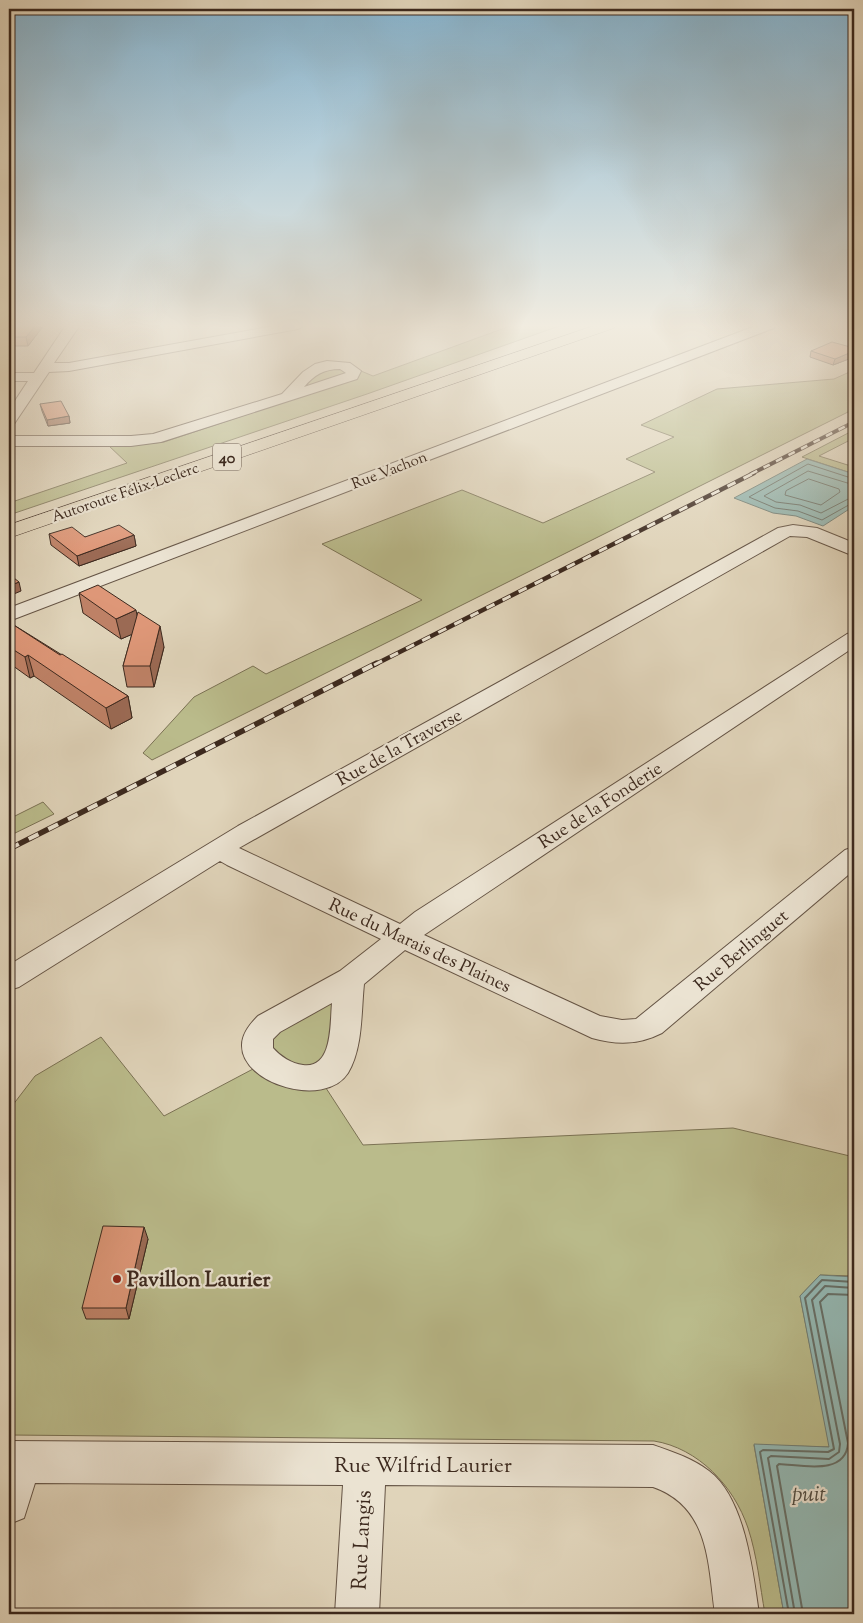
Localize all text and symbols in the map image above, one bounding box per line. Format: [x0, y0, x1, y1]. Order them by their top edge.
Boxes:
road number: 40 [213, 444, 241, 471]
street label: Rue Vachon [349, 447, 431, 495]
street label: Autoroute Félix-Leclerc [49, 458, 202, 528]
street label: Rue de la Traverse [333, 704, 467, 794]
street label: Rue de la Fonderie [534, 757, 668, 856]
street label: Rue du Marais des Plaines [324, 893, 515, 1001]
street label: Rue Berlinguet [690, 904, 795, 999]
place label: Pavillon Laurier [127, 1266, 270, 1296]
marker: Pavillon Laurier [111, 1273, 123, 1285]
street label: Rue Wilfrid Laurier [334, 1452, 512, 1482]
water label: puit [792, 1480, 827, 1512]
street label: Rue Langis [345, 1489, 381, 1591]

